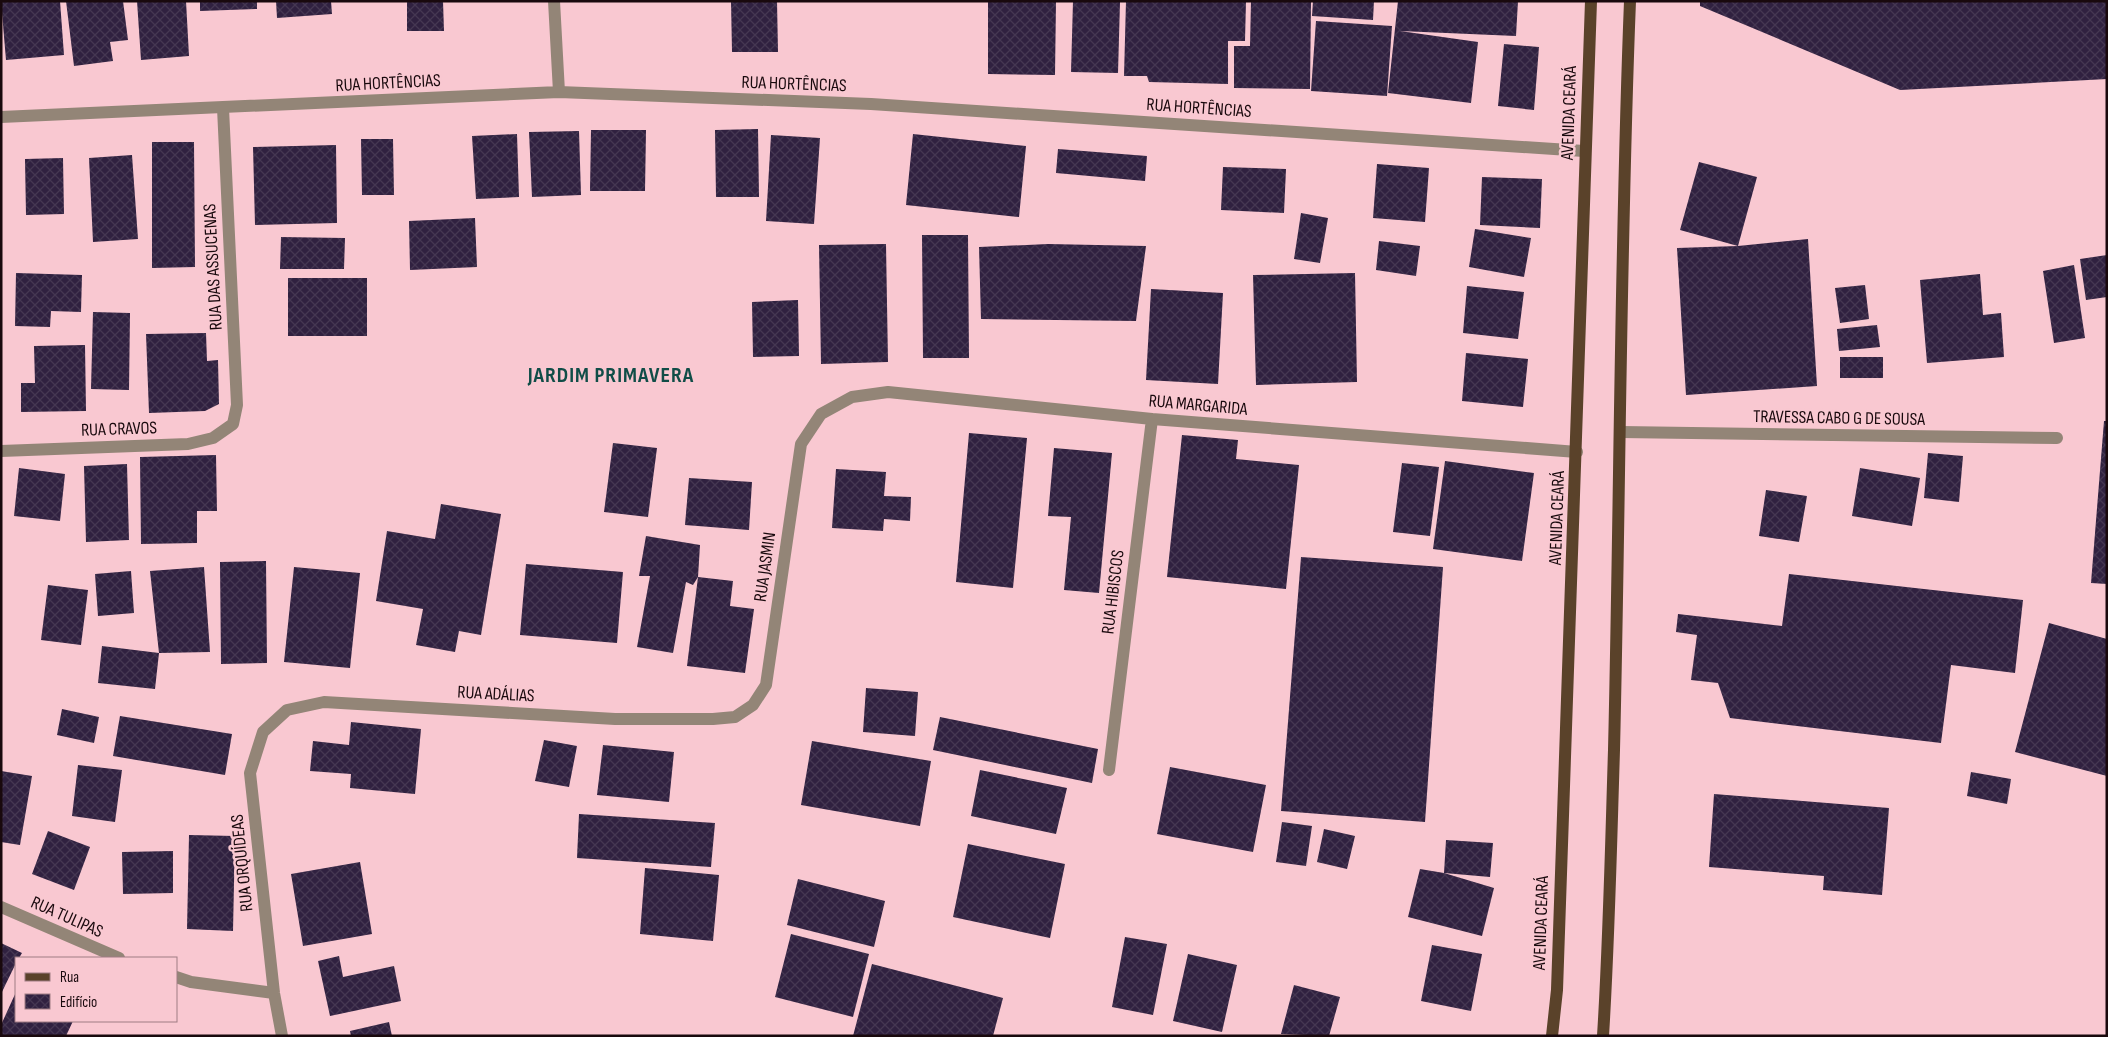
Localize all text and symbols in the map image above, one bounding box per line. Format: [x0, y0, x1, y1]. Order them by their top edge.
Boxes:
street label: AVENIDA CEARÁ [1557, 65, 1581, 161]
street label: RUA HORTÊNCIAS [335, 70, 441, 96]
street label: RUA HORTÊNCIAS [741, 72, 847, 96]
street label: RUA HORTÊNCIAS [1146, 94, 1253, 122]
street label: RUA DAS ASSUCENAS [199, 203, 227, 331]
district label: JARDIM PRIMAVERA [527, 362, 694, 389]
street label: RUA MARGARIDA [1148, 390, 1249, 420]
street label: TRAVESSA CABO G DE SOUSA [1753, 406, 1925, 430]
street label: RUA CRAVOS [81, 417, 158, 441]
street label: AVENIDA CEARÁ [1545, 470, 1569, 566]
street label: RUA JASMIN [750, 531, 780, 603]
street label: RUA HIBISCOS [1097, 548, 1129, 635]
street label: RUA ADÁLIAS [457, 681, 535, 707]
street label: RUA ORQUÍDEAS [226, 813, 258, 913]
street label: AVENIDA CEARÁ [1529, 875, 1553, 971]
street label: RUA TULIPAS [28, 892, 107, 942]
legend [15, 957, 178, 1022]
text: Rua [60, 968, 79, 987]
text: Edifício [60, 993, 97, 1012]

